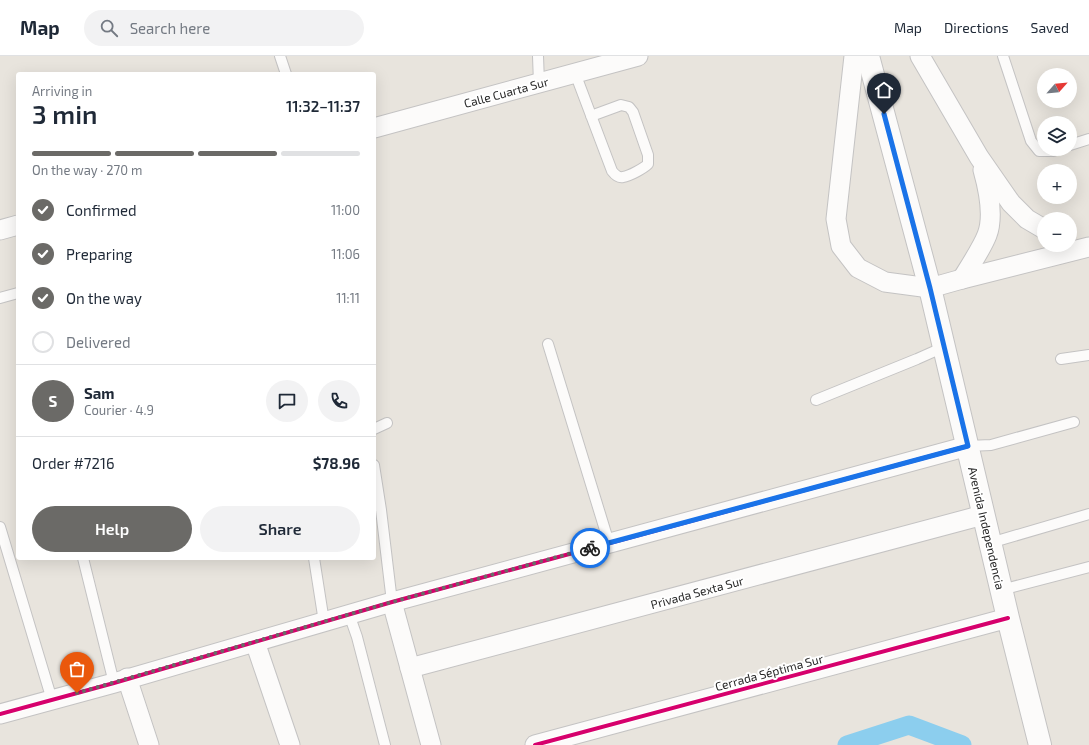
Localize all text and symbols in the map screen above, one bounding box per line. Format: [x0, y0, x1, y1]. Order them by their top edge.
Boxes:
search box [84, 10, 364, 46]
text: Map [20, 16, 60, 39]
icon: search [98, 17, 120, 39]
text: Search here [130, 19, 210, 37]
text: Map [894, 19, 922, 36]
text: Directions [944, 19, 1009, 36]
text: Saved [1031, 19, 1069, 36]
north arrow [1037, 68, 1077, 108]
map controls [1037, 68, 1077, 252]
pin [867, 73, 901, 114]
street label: Calle Cuarta Sur [462, 74, 550, 110]
icon: home [873, 79, 895, 101]
text: Arriving in [32, 83, 92, 99]
text: 11:32–11:37 [286, 97, 360, 115]
text: 3 min [32, 98, 97, 129]
button: layers [1037, 116, 1077, 156]
text: On the way · 270 m [32, 162, 142, 178]
button: + [1037, 164, 1077, 204]
icon: check [32, 199, 54, 221]
text: Confirmed [66, 201, 137, 219]
text: 11:00 [331, 202, 360, 218]
button: − [1037, 212, 1077, 252]
icon: check [32, 243, 54, 265]
text: Preparing [66, 245, 132, 263]
text: 11:06 [331, 246, 360, 262]
icon: check [32, 287, 54, 309]
text: On the way [66, 289, 142, 307]
text: 11:11 [336, 290, 360, 306]
text: Delivered [66, 333, 131, 351]
button: chat [266, 380, 308, 422]
button: phone [318, 380, 360, 422]
text: Sam [84, 384, 115, 402]
text: S [49, 392, 57, 410]
text: Courier · 4.9 [84, 402, 154, 418]
text: Order #7216 [32, 454, 115, 472]
text: $78.96 [313, 454, 360, 472]
street label: Avenida Independencia [966, 465, 1008, 591]
button: Help [32, 506, 192, 552]
button: Share [200, 506, 360, 552]
courier [570, 528, 610, 568]
icon: bike [579, 537, 601, 559]
street label: Privada Sexta Sur [649, 573, 745, 611]
street label: Cerrada Séptima Sur [713, 651, 825, 693]
pin [60, 652, 94, 693]
icon: bag [66, 658, 88, 680]

